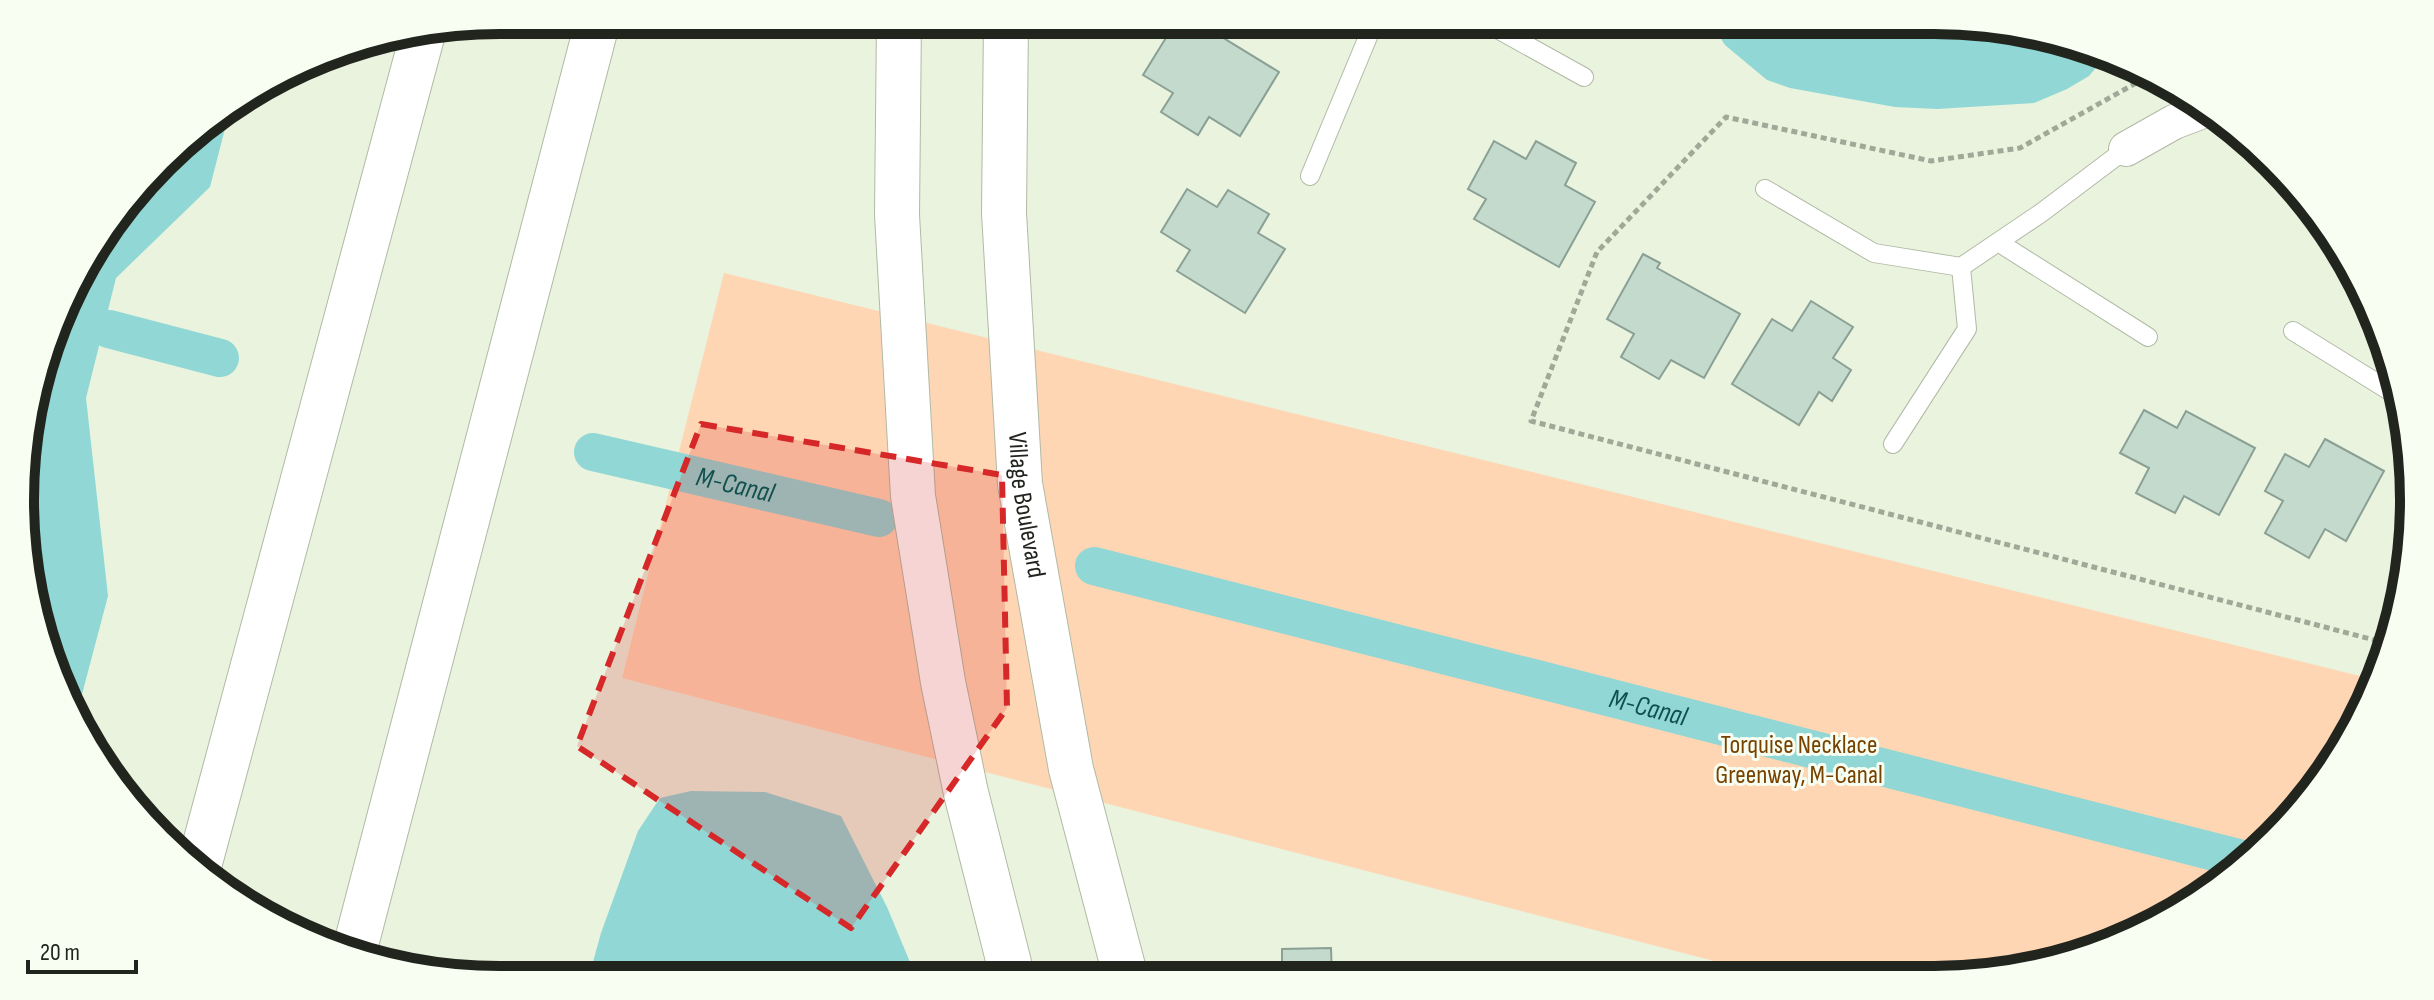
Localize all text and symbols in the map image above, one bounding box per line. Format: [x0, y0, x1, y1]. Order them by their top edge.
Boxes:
street label: Village Boulevard [1001, 431, 1052, 580]
water label: M-Canal [693, 460, 778, 510]
water label: M-Canal [1606, 682, 1691, 733]
park label: Torquise Necklace Greenway, M-Canal [1715, 730, 1883, 791]
scale bar [28, 924, 136, 974]
text: 20 m [40, 938, 80, 967]

